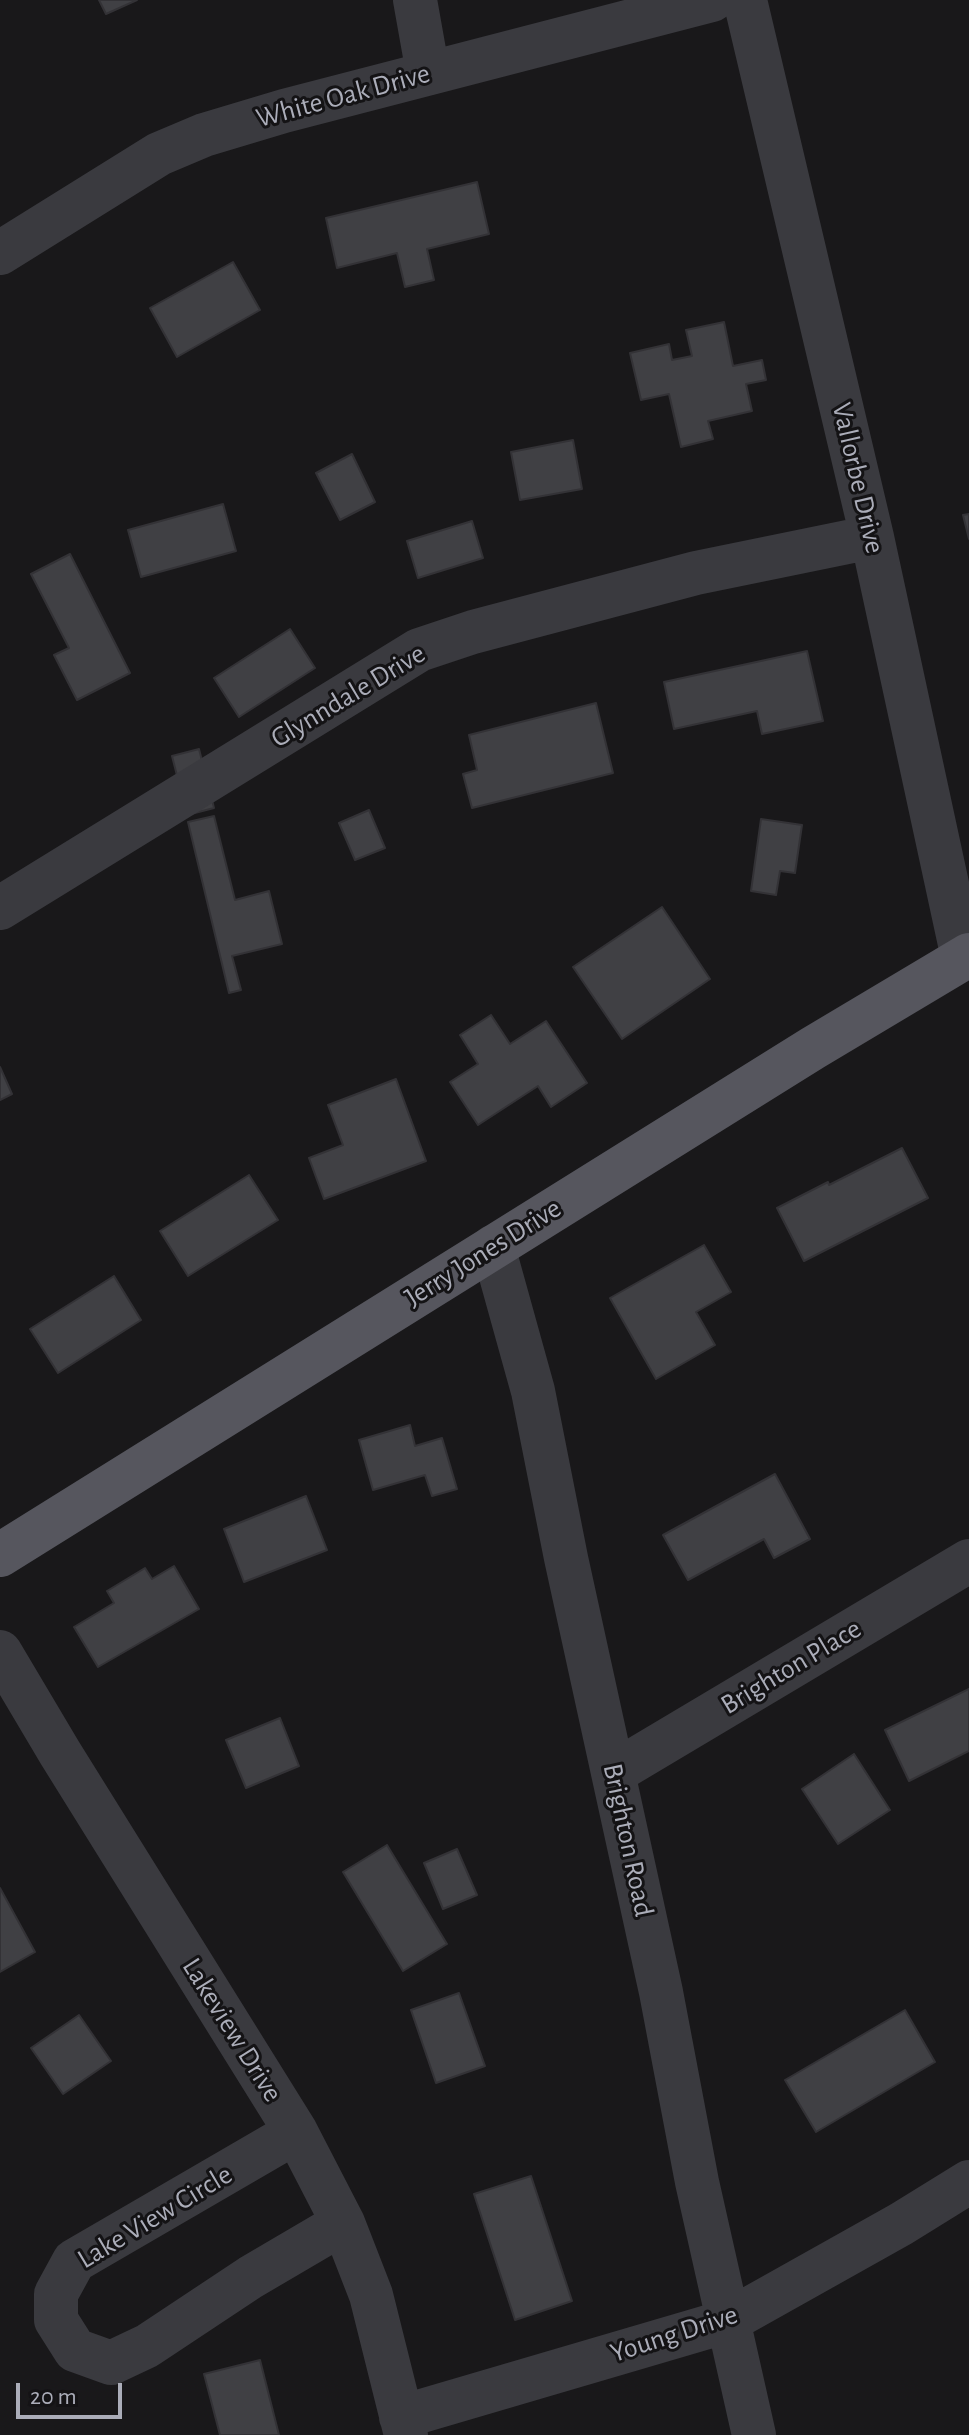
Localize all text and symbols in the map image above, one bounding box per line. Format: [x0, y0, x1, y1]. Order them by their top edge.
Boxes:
street label: White Oak Drive [252, 57, 434, 135]
street label: Vallorbe Drive [824, 399, 892, 557]
street label: Glynndale Drive [265, 637, 431, 755]
street label: Jerry Jones Drive [399, 1192, 567, 1314]
street label: Brighton Place [715, 1612, 867, 1722]
street label: Brighton Road [595, 1760, 661, 1920]
street label: Lakeview Drive [175, 1952, 289, 2108]
street label: Lake View Circle [72, 2158, 238, 2276]
street label: Young Drive [606, 2298, 742, 2370]
scale bar [20, 2367, 126, 2417]
text: 20 m [30, 2385, 77, 2409]

